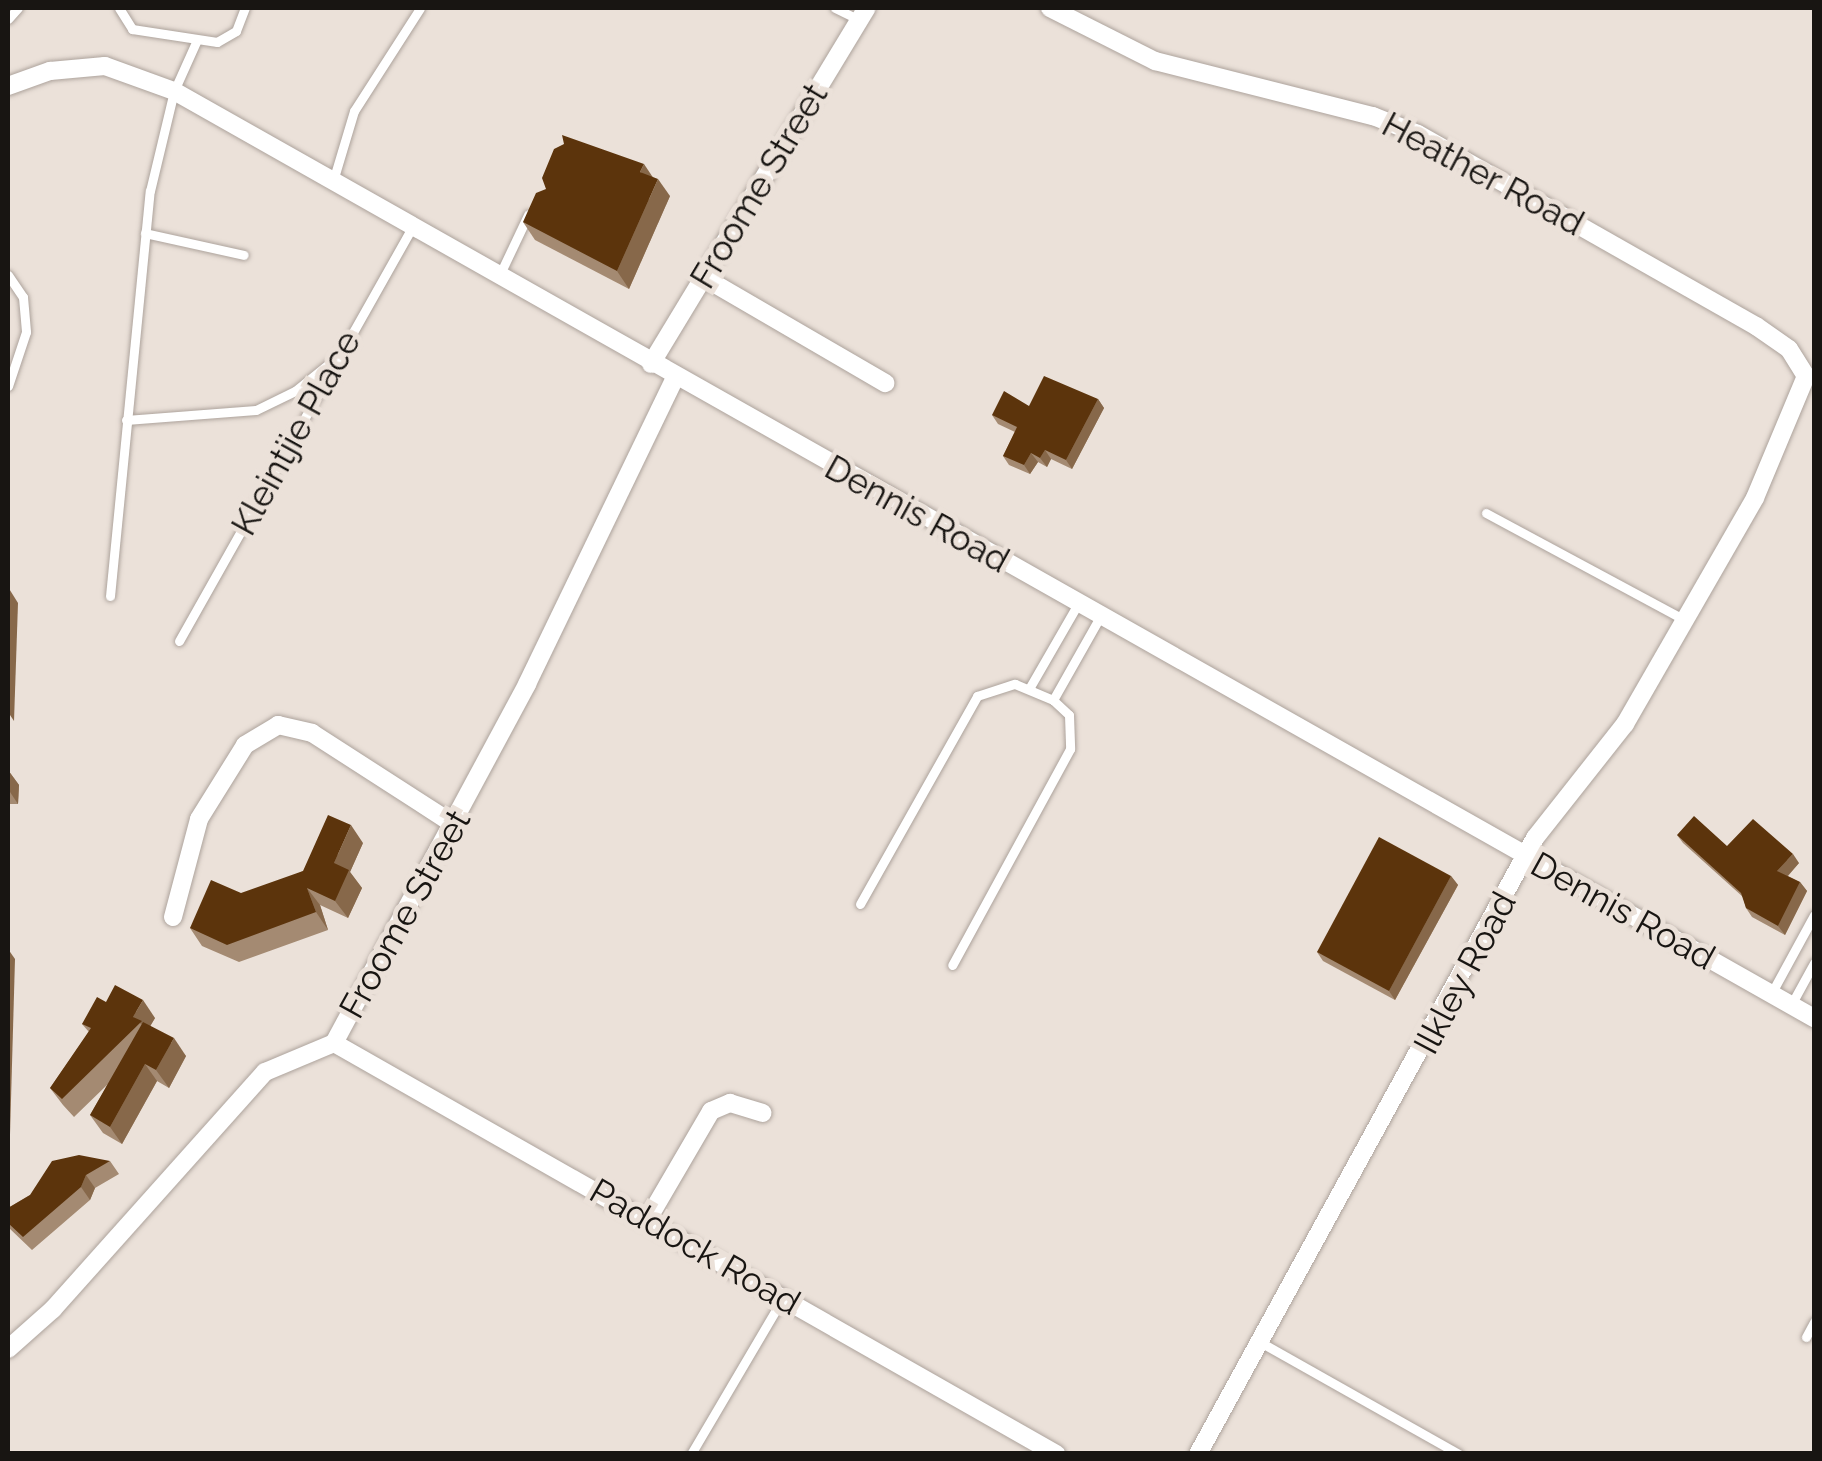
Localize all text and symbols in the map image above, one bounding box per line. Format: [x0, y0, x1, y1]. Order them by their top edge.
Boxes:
street label: Froome Street [681, 76, 837, 296]
street label: Heather Road [1375, 103, 1591, 245]
street label: Kleintjie Place [223, 324, 369, 542]
street label: Dennis Road [818, 446, 1016, 582]
street label: Froome Street [331, 803, 479, 1025]
street label: Dennis Road [1524, 843, 1722, 979]
street label: Ilkley Road [1405, 884, 1525, 1062]
street label: Paddock Road [582, 1170, 808, 1324]

